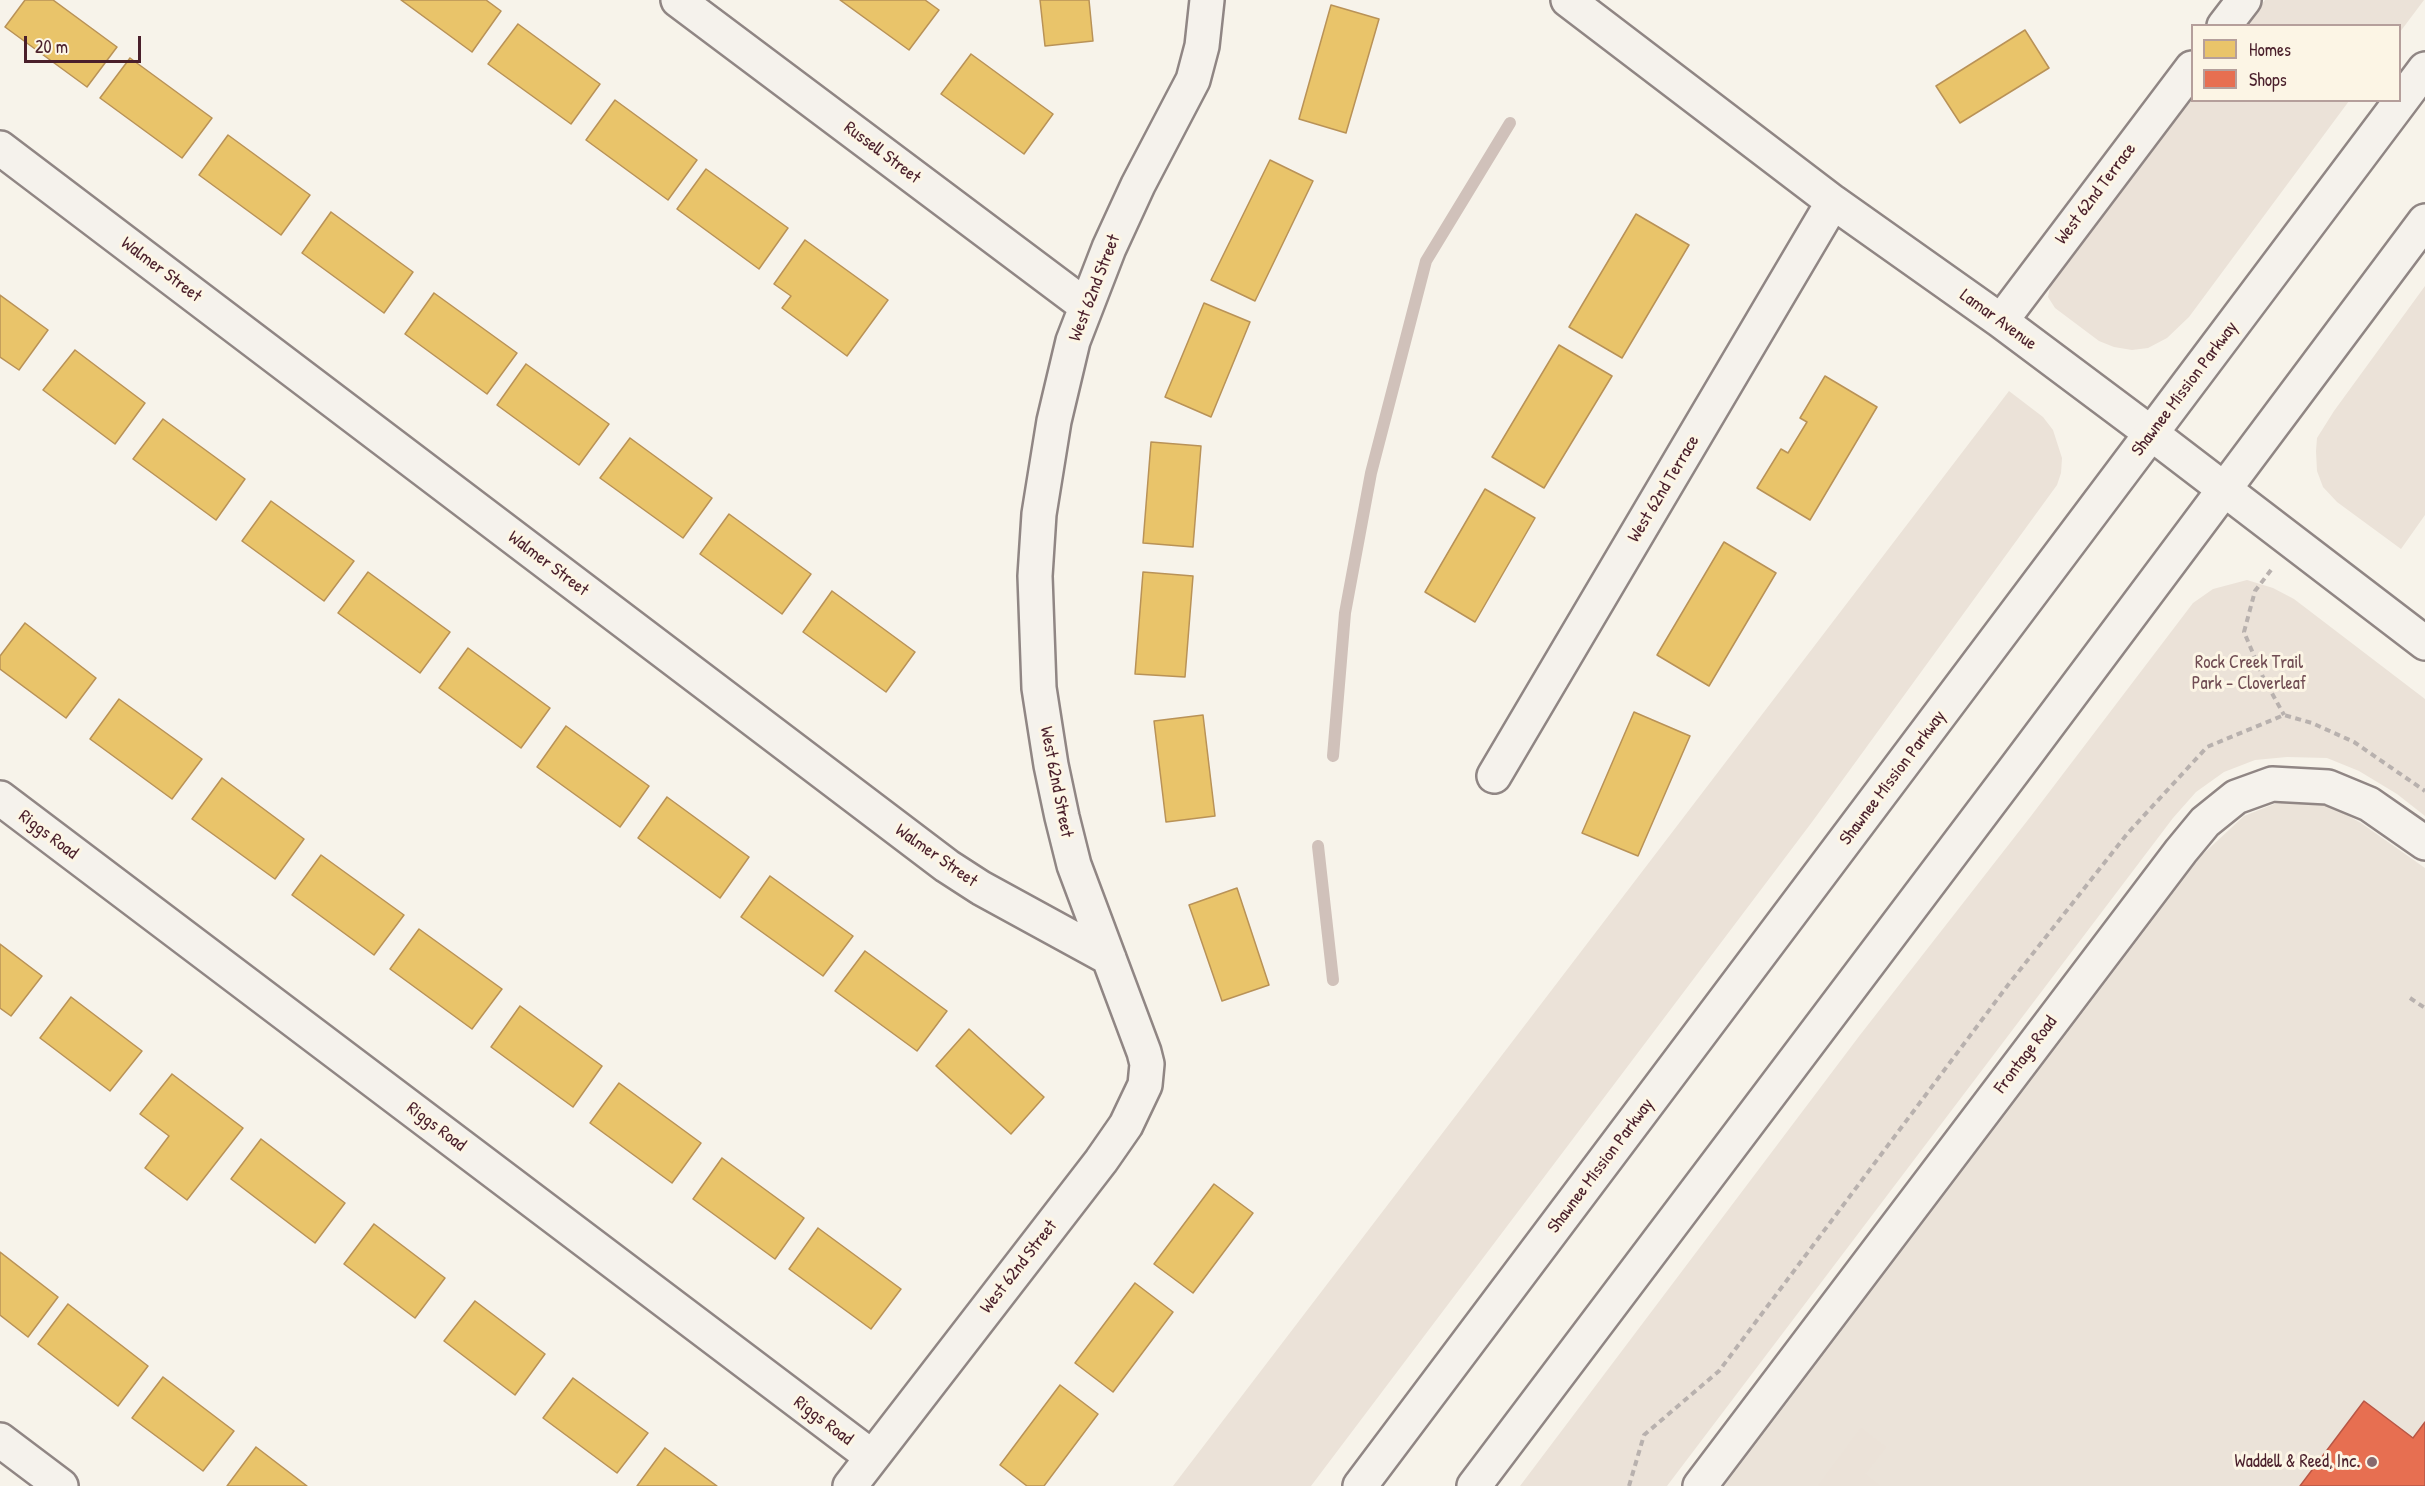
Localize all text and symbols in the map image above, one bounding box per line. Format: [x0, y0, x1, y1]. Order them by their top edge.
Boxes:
scale bar [27, 24, 144, 62]
legend [2191, 24, 2401, 102]
text: 20 m [35, 34, 68, 59]
text: Homes [2249, 37, 2291, 62]
text: Shops [2249, 67, 2287, 92]
street label: Russell Street [839, 117, 925, 189]
street label: West 62nd Terrace [2051, 139, 2141, 249]
street label: West 62nd Street [1065, 232, 1125, 344]
street label: Walmer Street [116, 233, 206, 307]
street label: Lamar Avenue [1955, 285, 2041, 355]
street label: Shawnee Mission Parkway [2127, 317, 2243, 461]
street label: West 62nd Terrace [1624, 432, 1704, 546]
street label: Walmer Street [503, 527, 593, 601]
park label: Rock Creek Trail Park - Cloverleaf [2192, 652, 2306, 694]
street label: Shawnee Mission Parkway [1835, 706, 1951, 850]
street label: West 62nd Street [1035, 725, 1077, 839]
street label: Riggs Road [14, 806, 82, 864]
street label: Walmer Street [891, 820, 981, 892]
street label: Frontage Road [1990, 1012, 2062, 1098]
street label: Shawnee Mission Parkway [1543, 1094, 1659, 1238]
street label: Riggs Road [402, 1098, 470, 1156]
street label: West 62nd Street [976, 1216, 1062, 1318]
street label: Riggs Road [789, 1392, 857, 1450]
place label: Waddell & Reed, Inc. [2235, 1451, 2360, 1473]
marker: Waddell & Reed, Inc. [2365, 1455, 2379, 1469]

